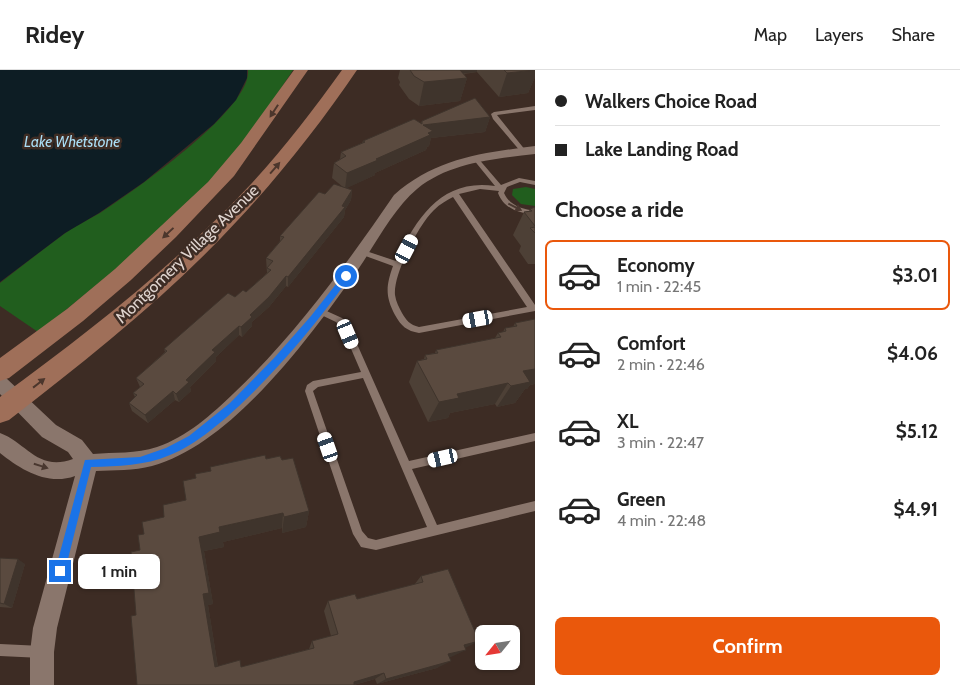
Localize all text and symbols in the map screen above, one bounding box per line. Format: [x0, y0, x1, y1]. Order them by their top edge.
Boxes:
text: Ridey [25, 20, 84, 49]
text: Map [754, 24, 787, 46]
text: Layers [815, 24, 864, 46]
text: Share [892, 24, 935, 46]
text: Walkers Choice Road [585, 90, 757, 113]
one-way arrow [269, 104, 279, 117]
water label: Lake Whetstone [24, 133, 120, 151]
text: Lake Landing Road [585, 138, 739, 161]
one-way arrow [269, 162, 281, 174]
street label: Montgomery Village Avenue [112, 181, 262, 327]
text: Choose a ride [555, 196, 684, 223]
one-way arrow [508, 203, 522, 211]
one-way arrow [162, 227, 174, 239]
car [393, 232, 420, 266]
icon: car [557, 253, 602, 298]
text: Economy [617, 254, 695, 277]
text: $3.01 [892, 264, 938, 287]
route start [335, 265, 357, 287]
text: 1 min · 22:45 [617, 277, 701, 296]
car [461, 309, 494, 329]
car [335, 317, 360, 351]
icon: car [557, 331, 602, 376]
text: Comfort [617, 332, 686, 355]
text: $4.06 [887, 342, 938, 365]
text: 2 min · 22:46 [617, 355, 705, 374]
one-way arrow [32, 377, 45, 388]
icon: car [557, 409, 602, 454]
text: XL [617, 410, 638, 433]
text: $5.12 [896, 420, 938, 443]
car [316, 430, 339, 464]
text: 3 min · 22:47 [617, 433, 704, 452]
car [426, 447, 459, 469]
one-way arrow [34, 463, 49, 471]
icon: car [557, 487, 602, 532]
text: Green [617, 488, 666, 511]
text: $4.91 [894, 498, 938, 521]
text: 4 min · 22:48 [617, 511, 706, 530]
callout: 1 min [78, 554, 160, 588]
route end [49, 560, 71, 582]
text: 1 min [101, 562, 137, 581]
button: Confirm [555, 617, 940, 675]
north arrow [475, 625, 520, 670]
map controls [475, 625, 520, 670]

